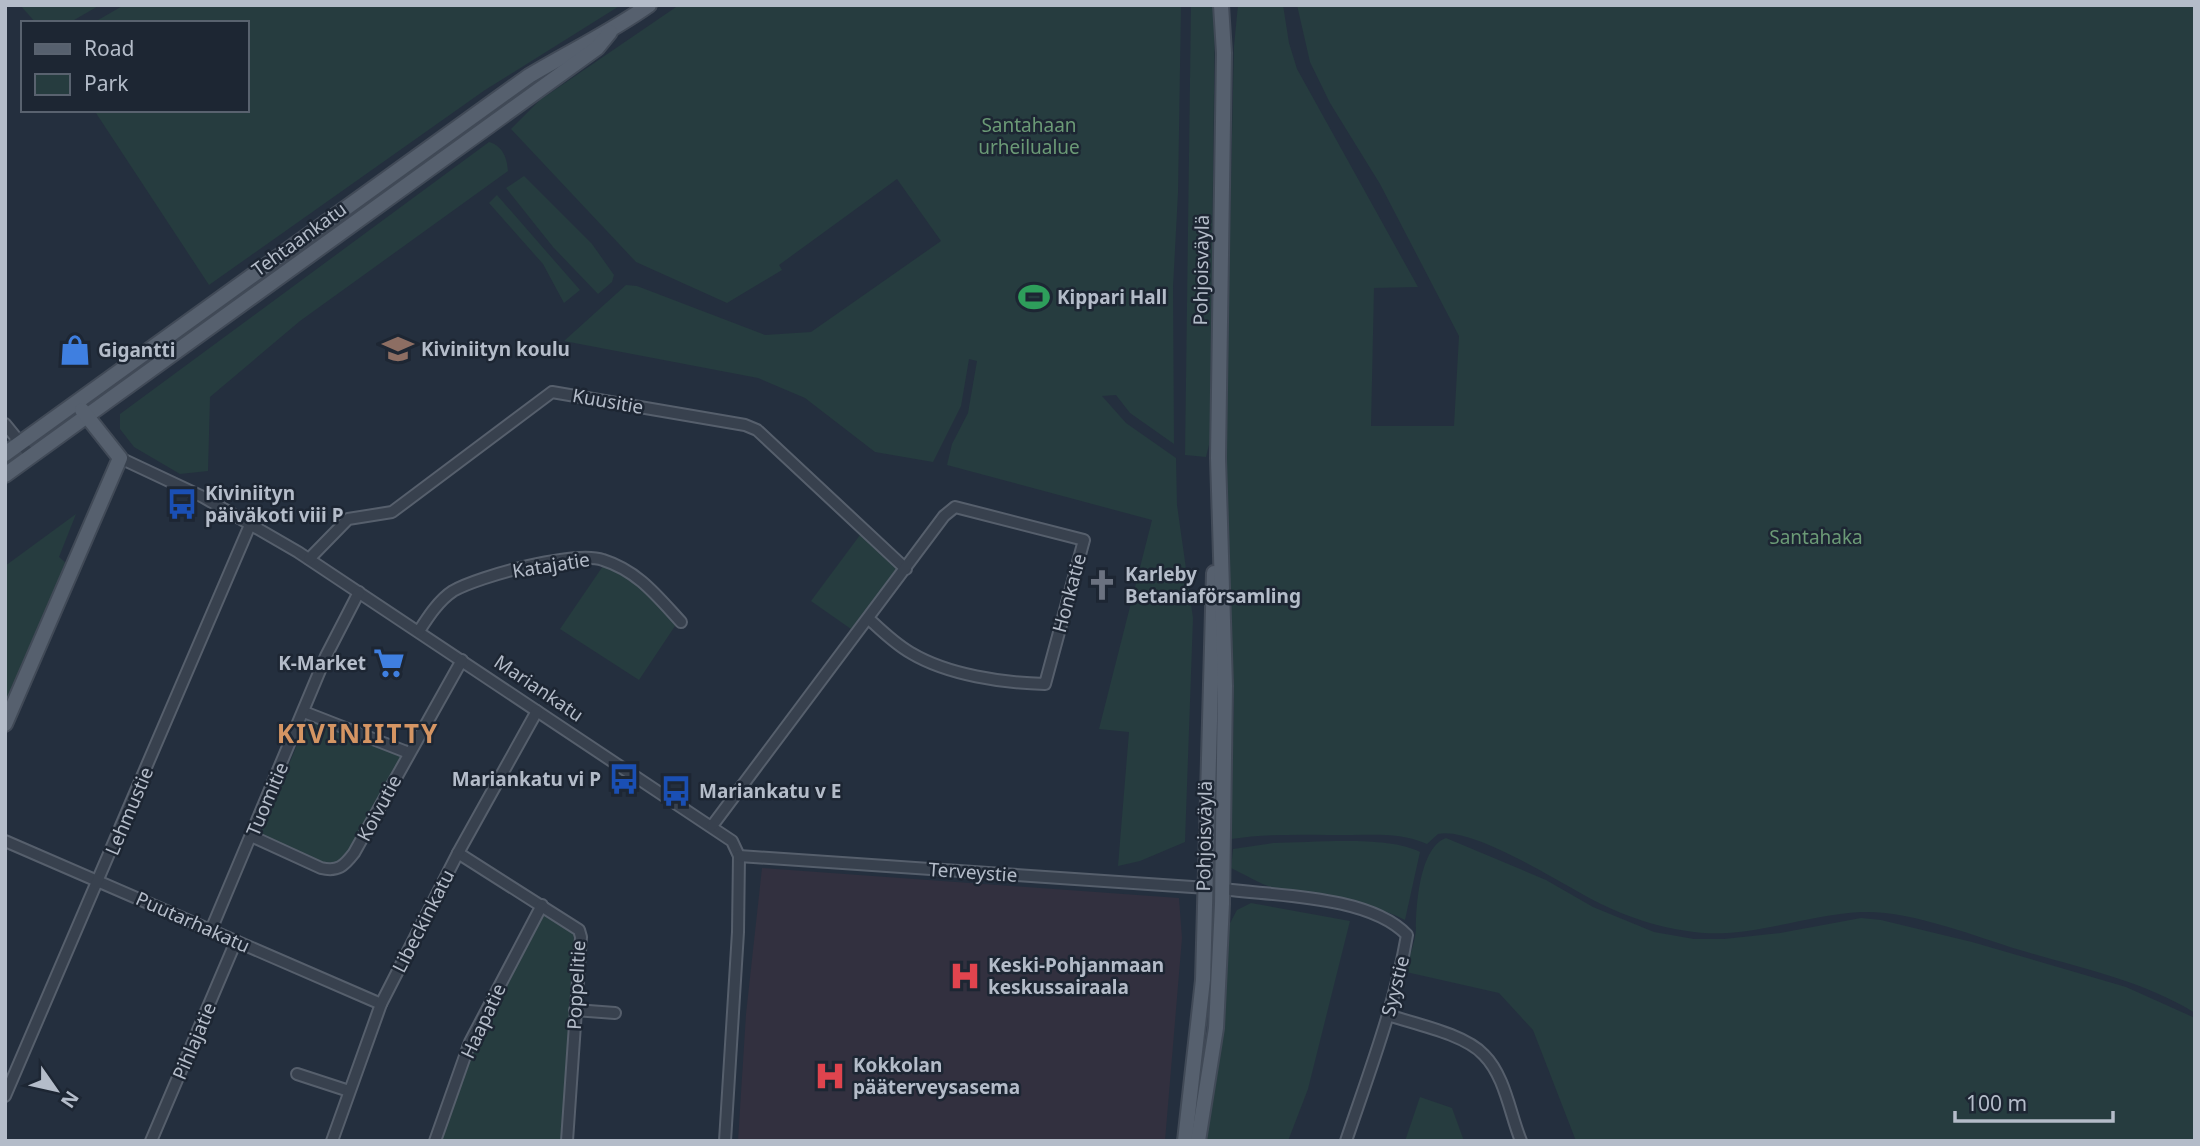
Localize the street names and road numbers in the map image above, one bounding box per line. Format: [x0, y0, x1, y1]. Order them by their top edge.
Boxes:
street label: Tehtaankatu [246, 196, 352, 282]
street label: Pohjoisväylä [1187, 214, 1215, 326]
street label: Kuusitie [570, 382, 646, 420]
street label: Katajatie [510, 546, 592, 584]
street label: Honkatie [1046, 551, 1092, 635]
street label: Mariankatu [489, 649, 589, 727]
street label: Tuomitie [240, 758, 294, 840]
street label: Lehmustie [99, 763, 159, 859]
street label: Koivutie [351, 770, 407, 846]
street label: Pohjoisväylä [1190, 780, 1218, 892]
street label: Terveystie [928, 856, 1018, 888]
street label: Libeckinkatu [386, 865, 460, 977]
street label: Puutarhakatu [132, 885, 254, 959]
street label: Poppelitie [561, 940, 591, 1030]
street label: Syystie [1375, 953, 1415, 1019]
street label: Haapatie [454, 979, 512, 1063]
street label: Pihlajatie [166, 998, 222, 1084]

